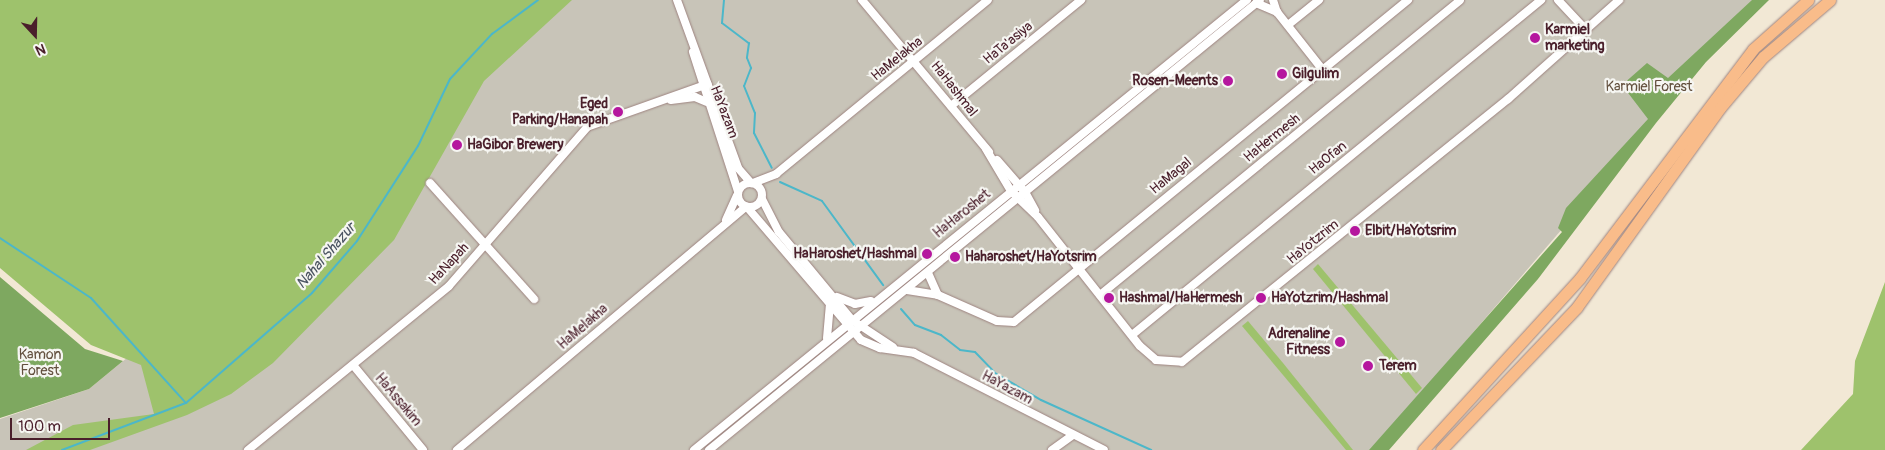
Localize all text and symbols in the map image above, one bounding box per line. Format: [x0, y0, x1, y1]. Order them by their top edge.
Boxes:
north arrow [10, 10, 60, 60]
street label: HaTa'asiya [980, 18, 1036, 68]
place label: Karmiel marketing [1545, 22, 1605, 54]
marker: Karmiel marketing [1529, 32, 1541, 44]
street label: HaMelakha [868, 33, 926, 85]
text: N [33, 40, 48, 59]
street label: HaHashmal [927, 58, 981, 120]
place label: Gilgulim [1292, 66, 1339, 82]
marker: Gilgulim [1276, 68, 1288, 80]
place label: Rosen-Meents [1132, 73, 1218, 89]
marker: Rosen-Meents [1222, 75, 1234, 87]
park label: Karmiel Forest [1606, 79, 1692, 95]
street label: HaYazam [706, 83, 742, 141]
place label: Eged Parking/Hanapah [512, 96, 608, 128]
marker: Eged Parking/Hanapah [612, 106, 624, 118]
street label: HaHermesh [1240, 110, 1304, 166]
place label: HaGibor Brewery [467, 137, 563, 153]
street label: HaOfan [1306, 138, 1350, 178]
marker: HaGibor Brewery [451, 139, 463, 151]
street label: HaMagal [1147, 154, 1195, 198]
street label: HaHaroshet [930, 186, 994, 242]
street label: HaYotzrim [1284, 216, 1342, 268]
water label: Nahal Shazur [292, 219, 360, 293]
place label: Elbit/HaYotsrim [1365, 223, 1456, 239]
marker: Elbit/HaYotsrim [1349, 225, 1361, 237]
street label: HaNapah [425, 240, 473, 288]
place label: HaHaroshet/Hashmal [793, 246, 917, 262]
marker: HaHaroshet/Hashmal [921, 248, 933, 260]
place label: Haharoshet/HaYotsrim [965, 249, 1097, 265]
marker: Haharoshet/HaYotsrim [949, 251, 961, 263]
place label: Hashmal/HaHermesh [1119, 290, 1242, 306]
place label: HaYotzrim/Hashmal [1271, 290, 1388, 306]
marker: Hashmal/HaHermesh [1103, 292, 1115, 304]
marker: HaYotzrim/Hashmal [1255, 292, 1267, 304]
street label: HaMelakha [554, 301, 612, 353]
place label: Adrenaline Fitness [1268, 326, 1330, 358]
marker: Adrenaline Fitness [1334, 336, 1346, 348]
park label: Kamon Forest [19, 347, 61, 380]
place label: Terem [1379, 358, 1417, 374]
marker: Terem [1361, 359, 1375, 373]
street label: HaYazam [979, 368, 1035, 408]
street label: HaAssakim [371, 370, 425, 430]
scale bar [12, 408, 112, 440]
text: 100 m [18, 417, 61, 436]

